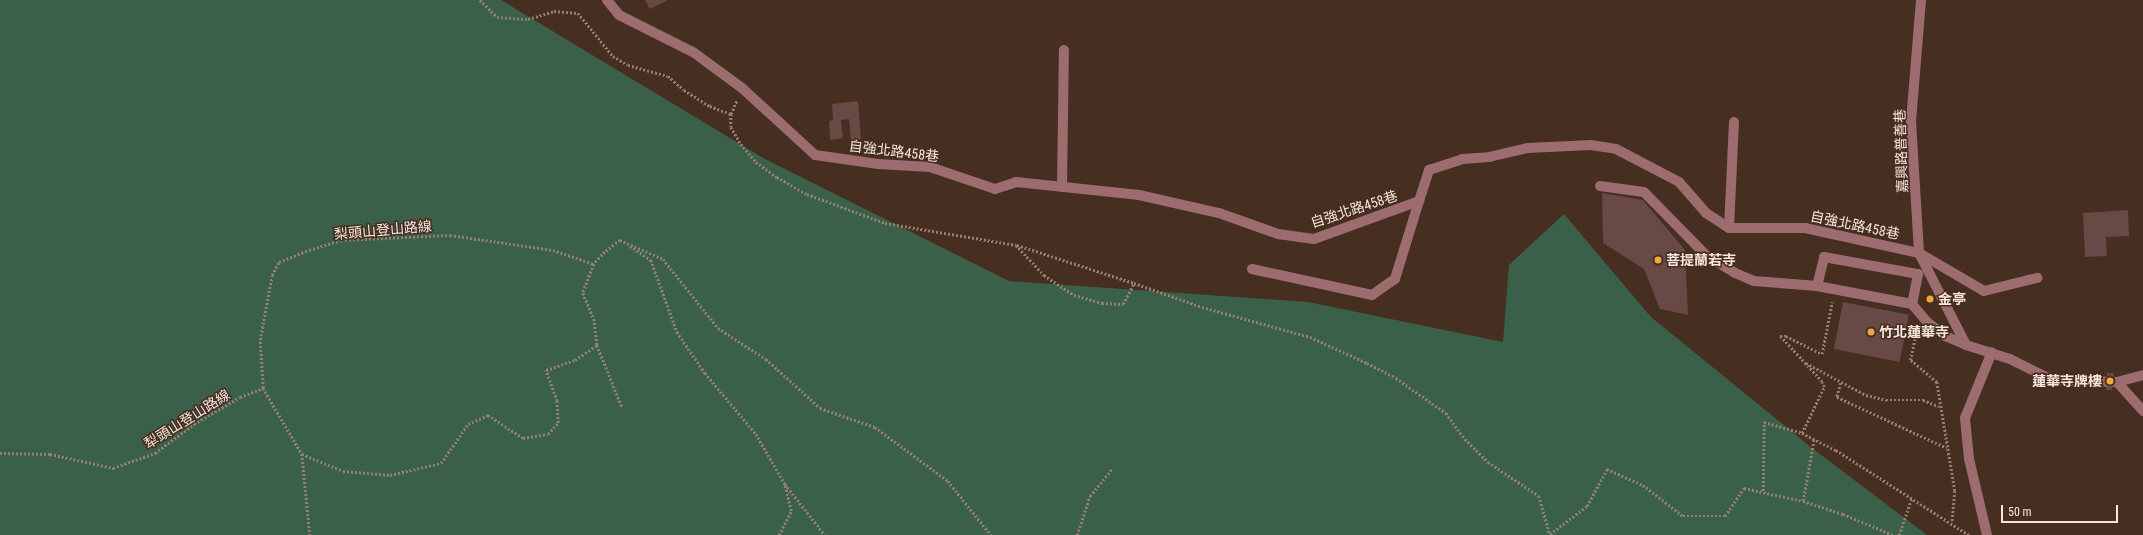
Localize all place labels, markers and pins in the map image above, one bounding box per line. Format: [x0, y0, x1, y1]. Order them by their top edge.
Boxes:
place label: 菩提蘭若寺 [1666, 252, 1736, 268]
marker: 菩提蘭若寺 [1653, 255, 1663, 265]
place label: 金亭 [1938, 291, 1966, 307]
marker: 金亭 [1925, 294, 1935, 304]
place label: 竹北蓮華寺 [1879, 324, 1949, 340]
marker: 竹北蓮華寺 [1866, 327, 1876, 337]
place label: 蓮華寺牌樓 [2032, 373, 2102, 389]
marker: 蓮華寺牌樓 [2105, 376, 2115, 386]

